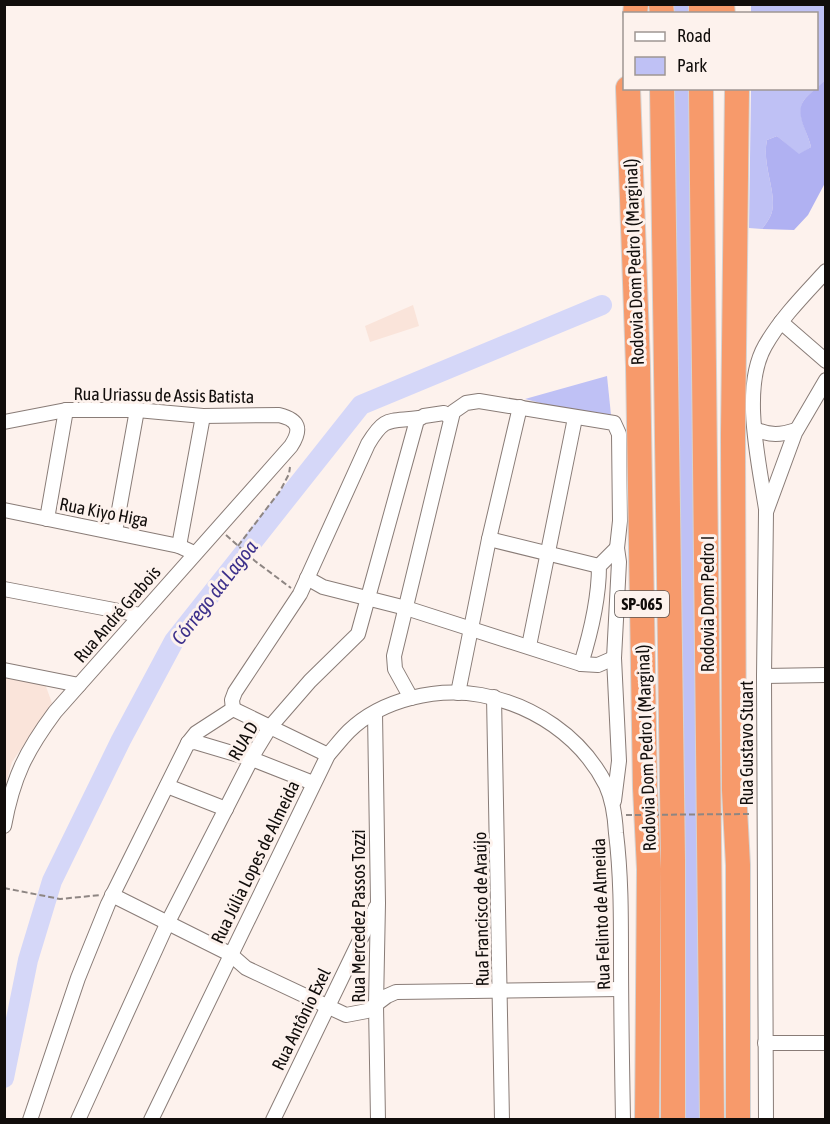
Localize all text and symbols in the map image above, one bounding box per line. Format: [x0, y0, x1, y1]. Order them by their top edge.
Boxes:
legend [623, 12, 818, 90]
text: Road [677, 25, 711, 46]
text: Park [677, 55, 707, 76]
street label: Rodovia Dom Pedro I (Marginal) [620, 158, 648, 366]
street label: Rua Uriassu de Assis Batista [74, 383, 254, 407]
street label: Rua Kiyo Higa [58, 493, 150, 531]
water label: Córrego da Lagoa [166, 535, 262, 649]
street label: Rodovia Dom Pedro I [697, 536, 718, 672]
street label: Rua André Grabois [69, 561, 165, 667]
road number: SP-065 [615, 591, 669, 617]
street label: Rodovia Dom Pedro I (Marginal) [632, 644, 660, 852]
street label: Rua Gustavo Stuart [736, 681, 757, 805]
street label: RUA D [224, 718, 262, 764]
street label: Rua Júlia Lopes de Almeida [206, 777, 304, 947]
street label: Rua Mercedez Passos Tozzi [348, 829, 369, 1003]
street label: Rua Francisco de Araújo [469, 831, 493, 987]
street label: Rua Felinto de Almeida [588, 838, 614, 990]
street label: Rua Antônio Exel [267, 964, 335, 1074]

